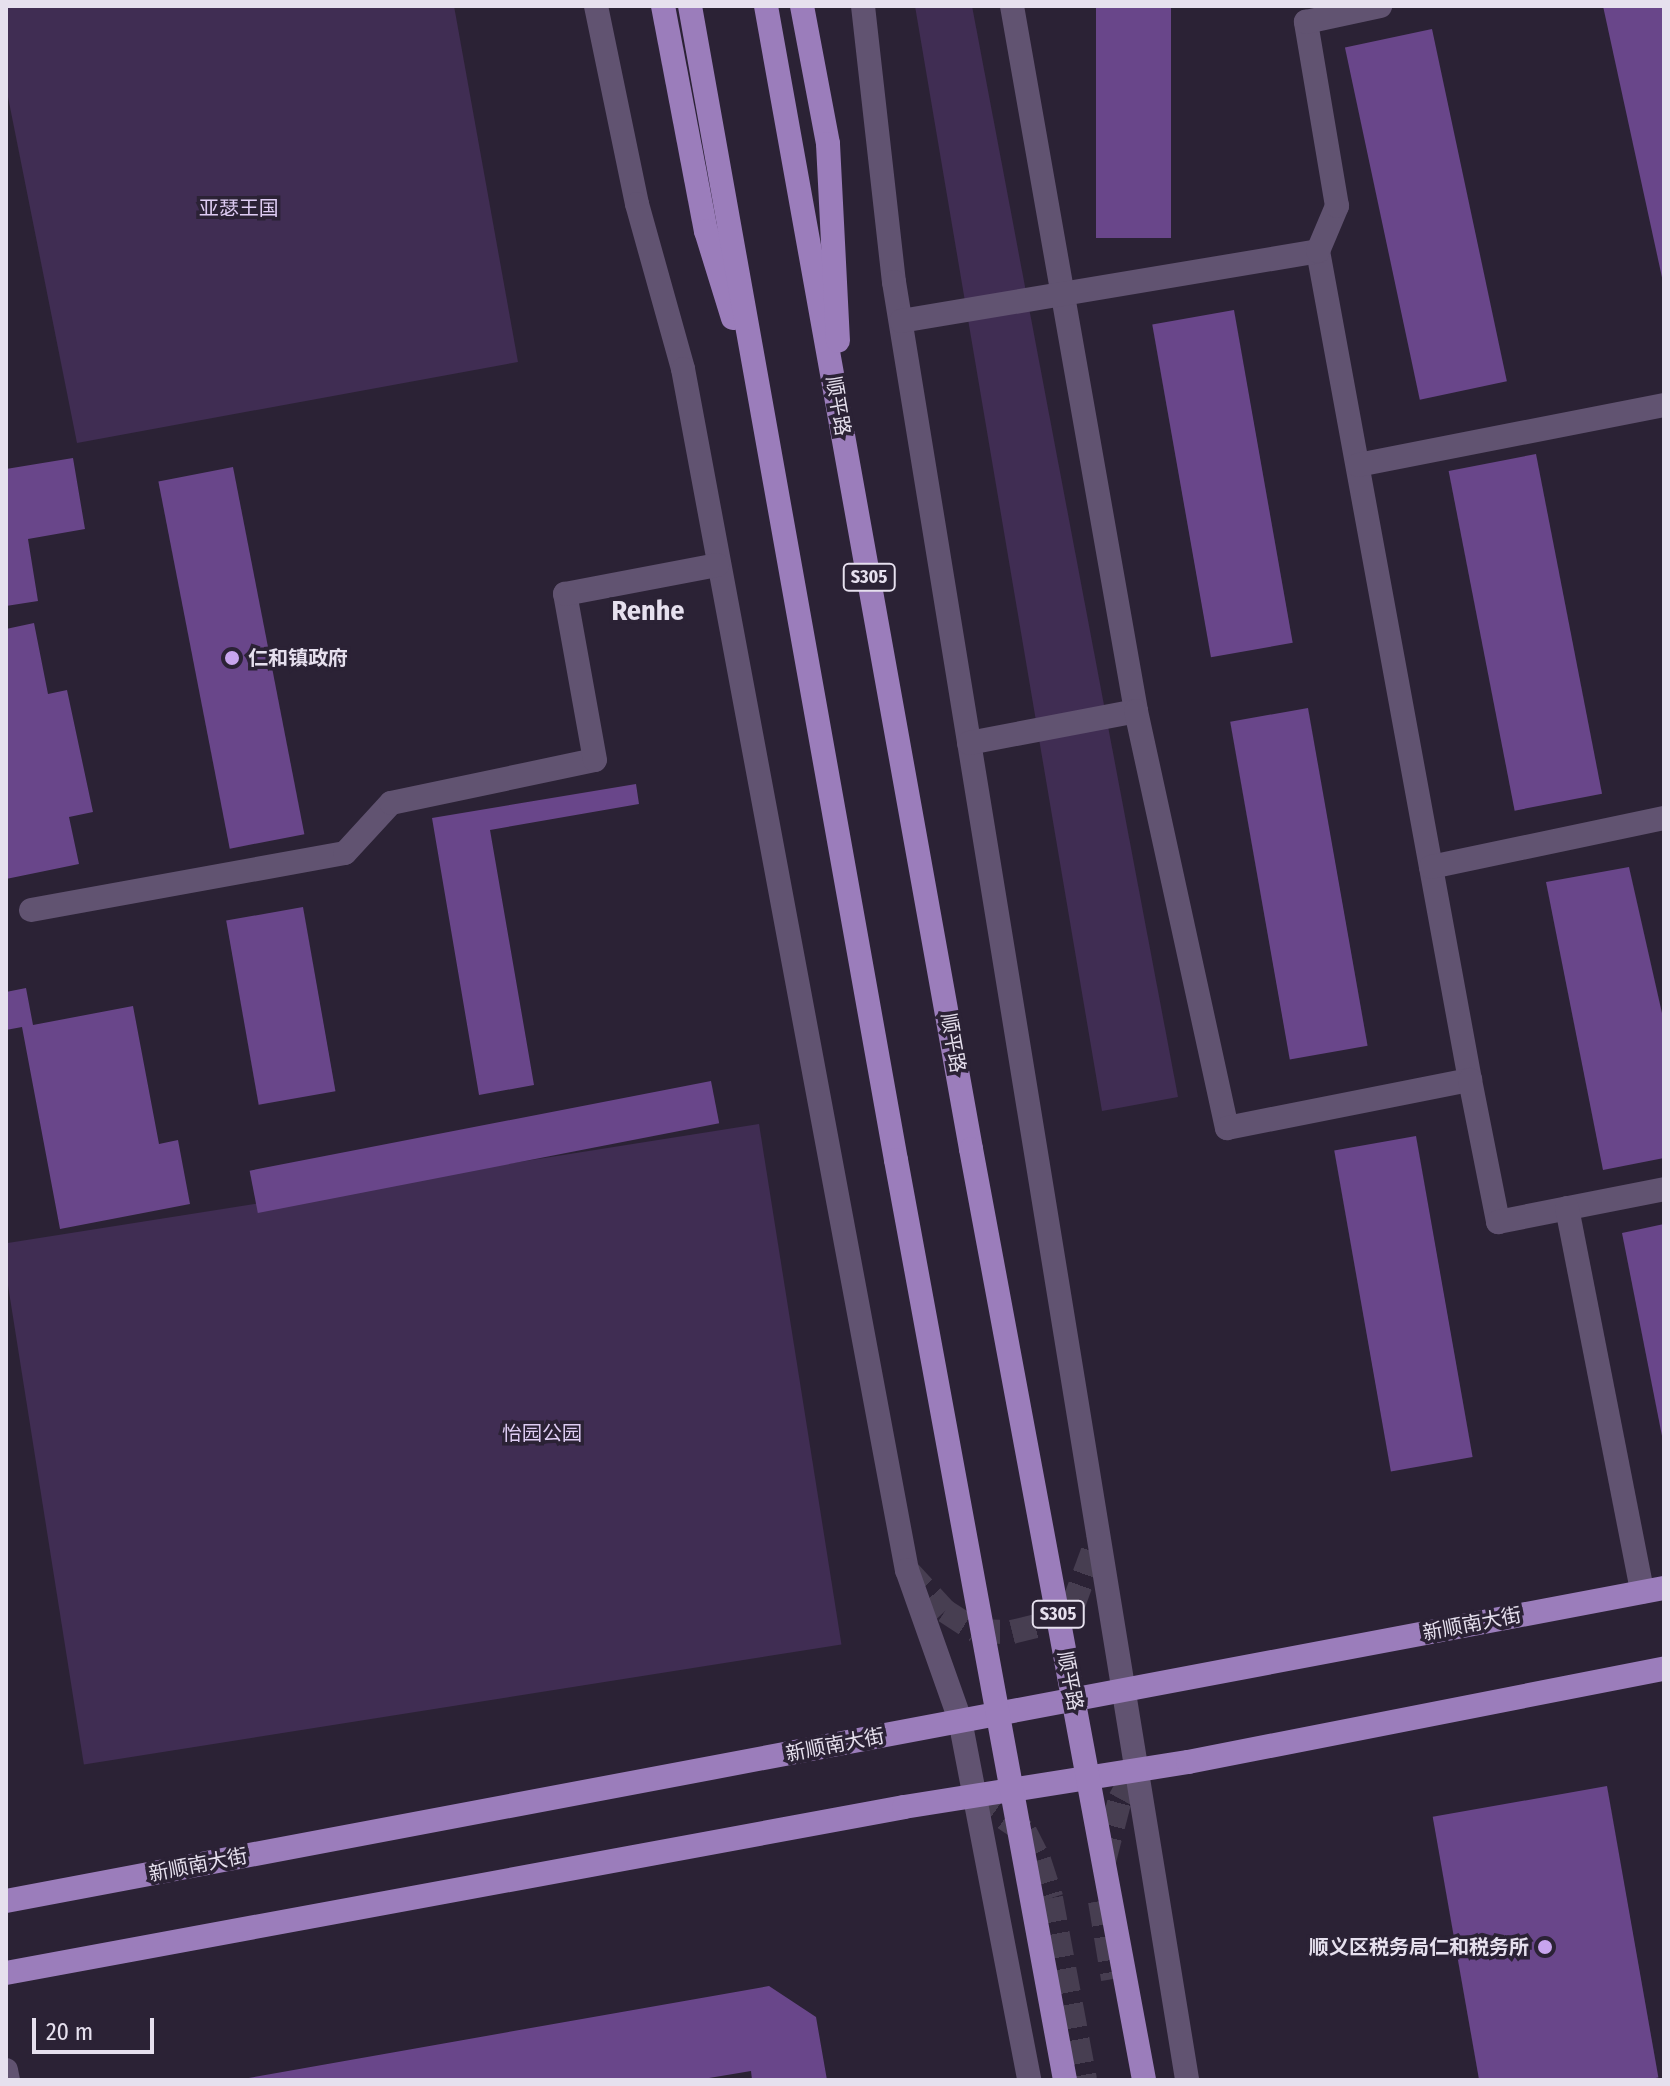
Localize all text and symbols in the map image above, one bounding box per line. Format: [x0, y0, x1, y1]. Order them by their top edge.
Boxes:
park label: 亚瑟王国 [199, 196, 279, 220]
street label: 顺平路 [821, 374, 855, 438]
road number: S305 [841, 563, 897, 591]
district label: Renhe [611, 594, 685, 628]
place label: 仁和镇政府 [248, 646, 348, 670]
marker: 仁和镇政府 [223, 649, 241, 667]
street label: 顺平路 [936, 1011, 970, 1075]
park label: 怡园公园 [502, 1421, 582, 1445]
road number: S305 [1030, 1600, 1086, 1628]
street label: 新顺南大街 [1421, 1603, 1523, 1645]
street label: 顺平路 [1052, 1649, 1088, 1713]
street label: 新顺南大街 [784, 1724, 886, 1766]
street label: 新顺南大街 [147, 1844, 249, 1886]
place label: 顺义区税务局仁和税务所 [1309, 1935, 1529, 1959]
marker: 顺义区税务局仁和税务所 [1536, 1938, 1554, 1956]
scale bar [36, 2002, 158, 2052]
text: 20 m [46, 2018, 93, 2046]

